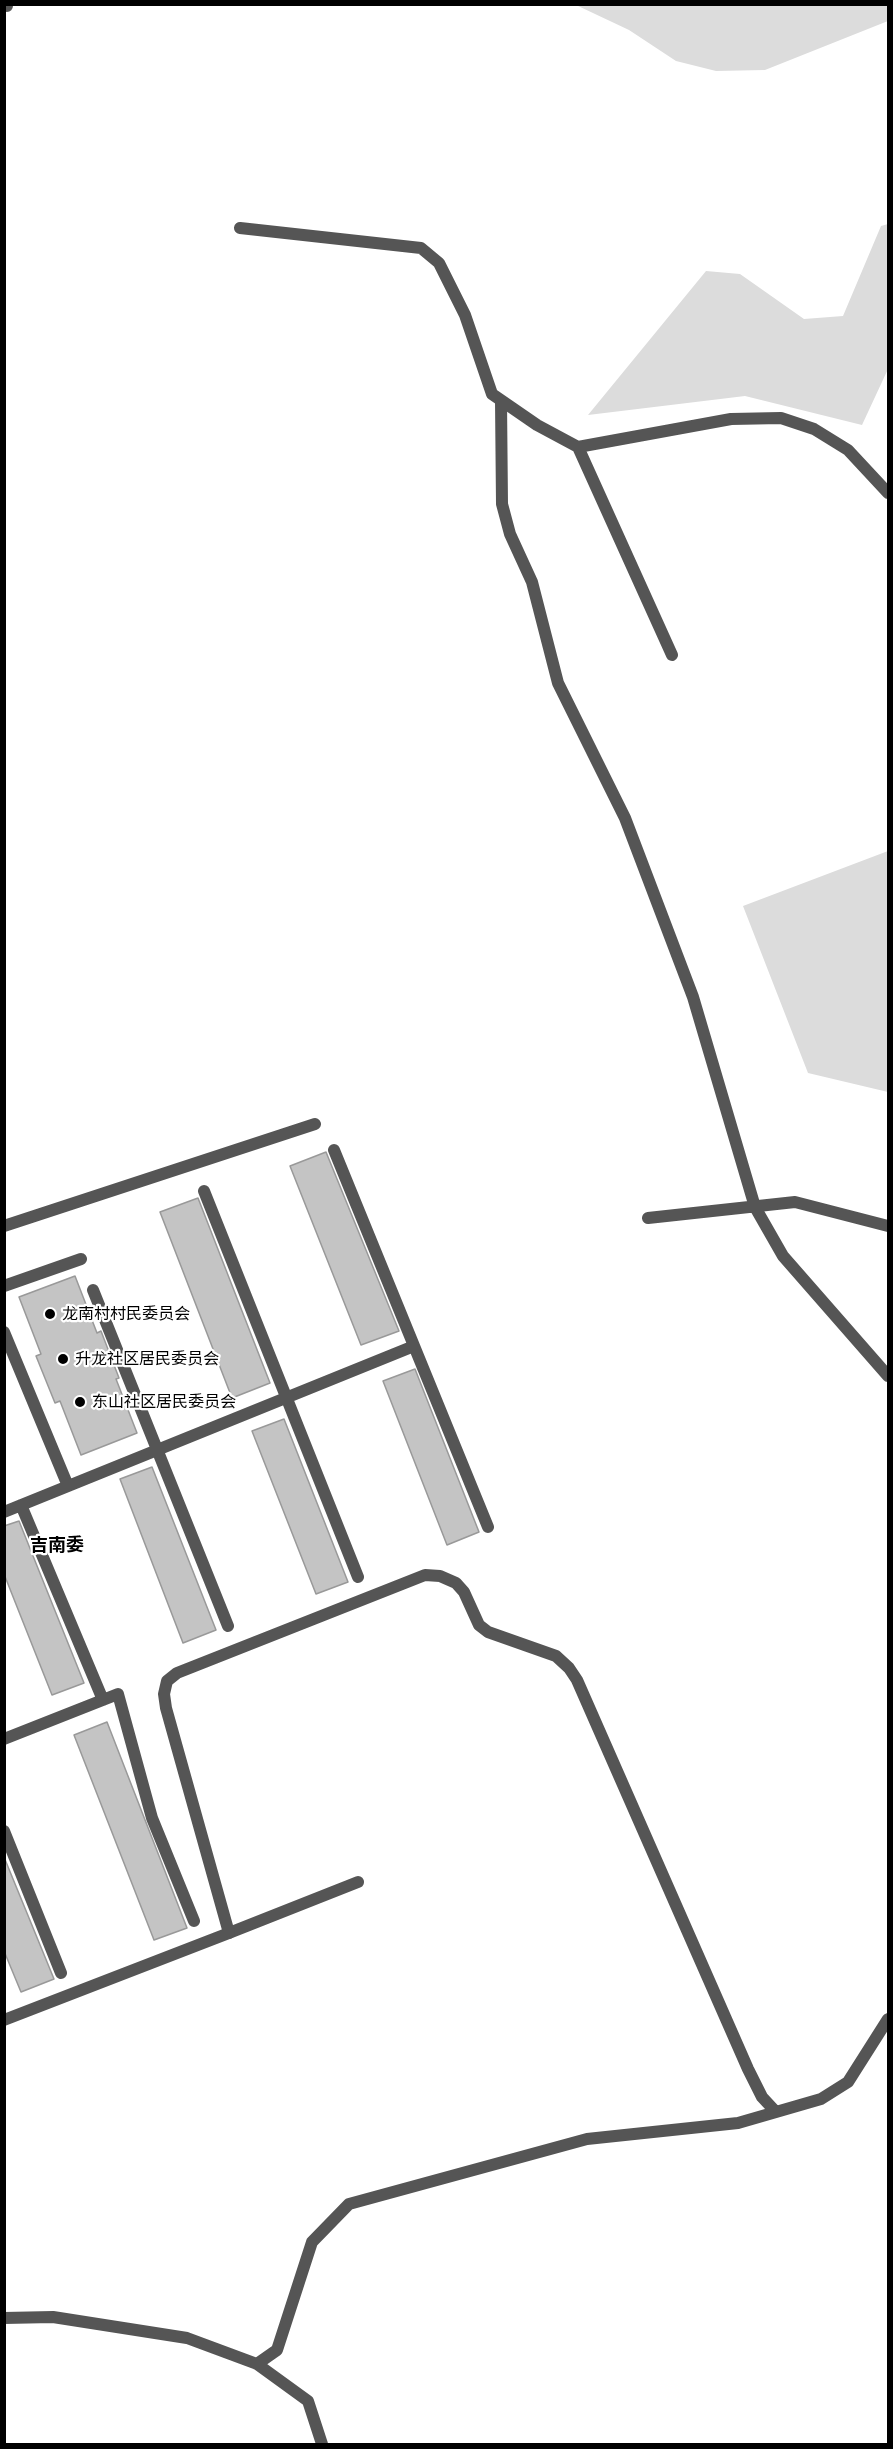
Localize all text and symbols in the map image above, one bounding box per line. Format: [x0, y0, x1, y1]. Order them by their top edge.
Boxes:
place label: 龙南村村民委员会 [62, 1304, 190, 1324]
marker: 龙南村村民委员会 [43, 1307, 57, 1321]
place label: 升龙社区居民委员会 [75, 1349, 219, 1369]
marker: 升龙社区居民委员会 [56, 1352, 70, 1366]
place label: 东山社区居民委员会 [92, 1392, 236, 1412]
marker: 东山社区居民委员会 [73, 1395, 87, 1409]
district label: 吉南委 [30, 1535, 84, 1557]

